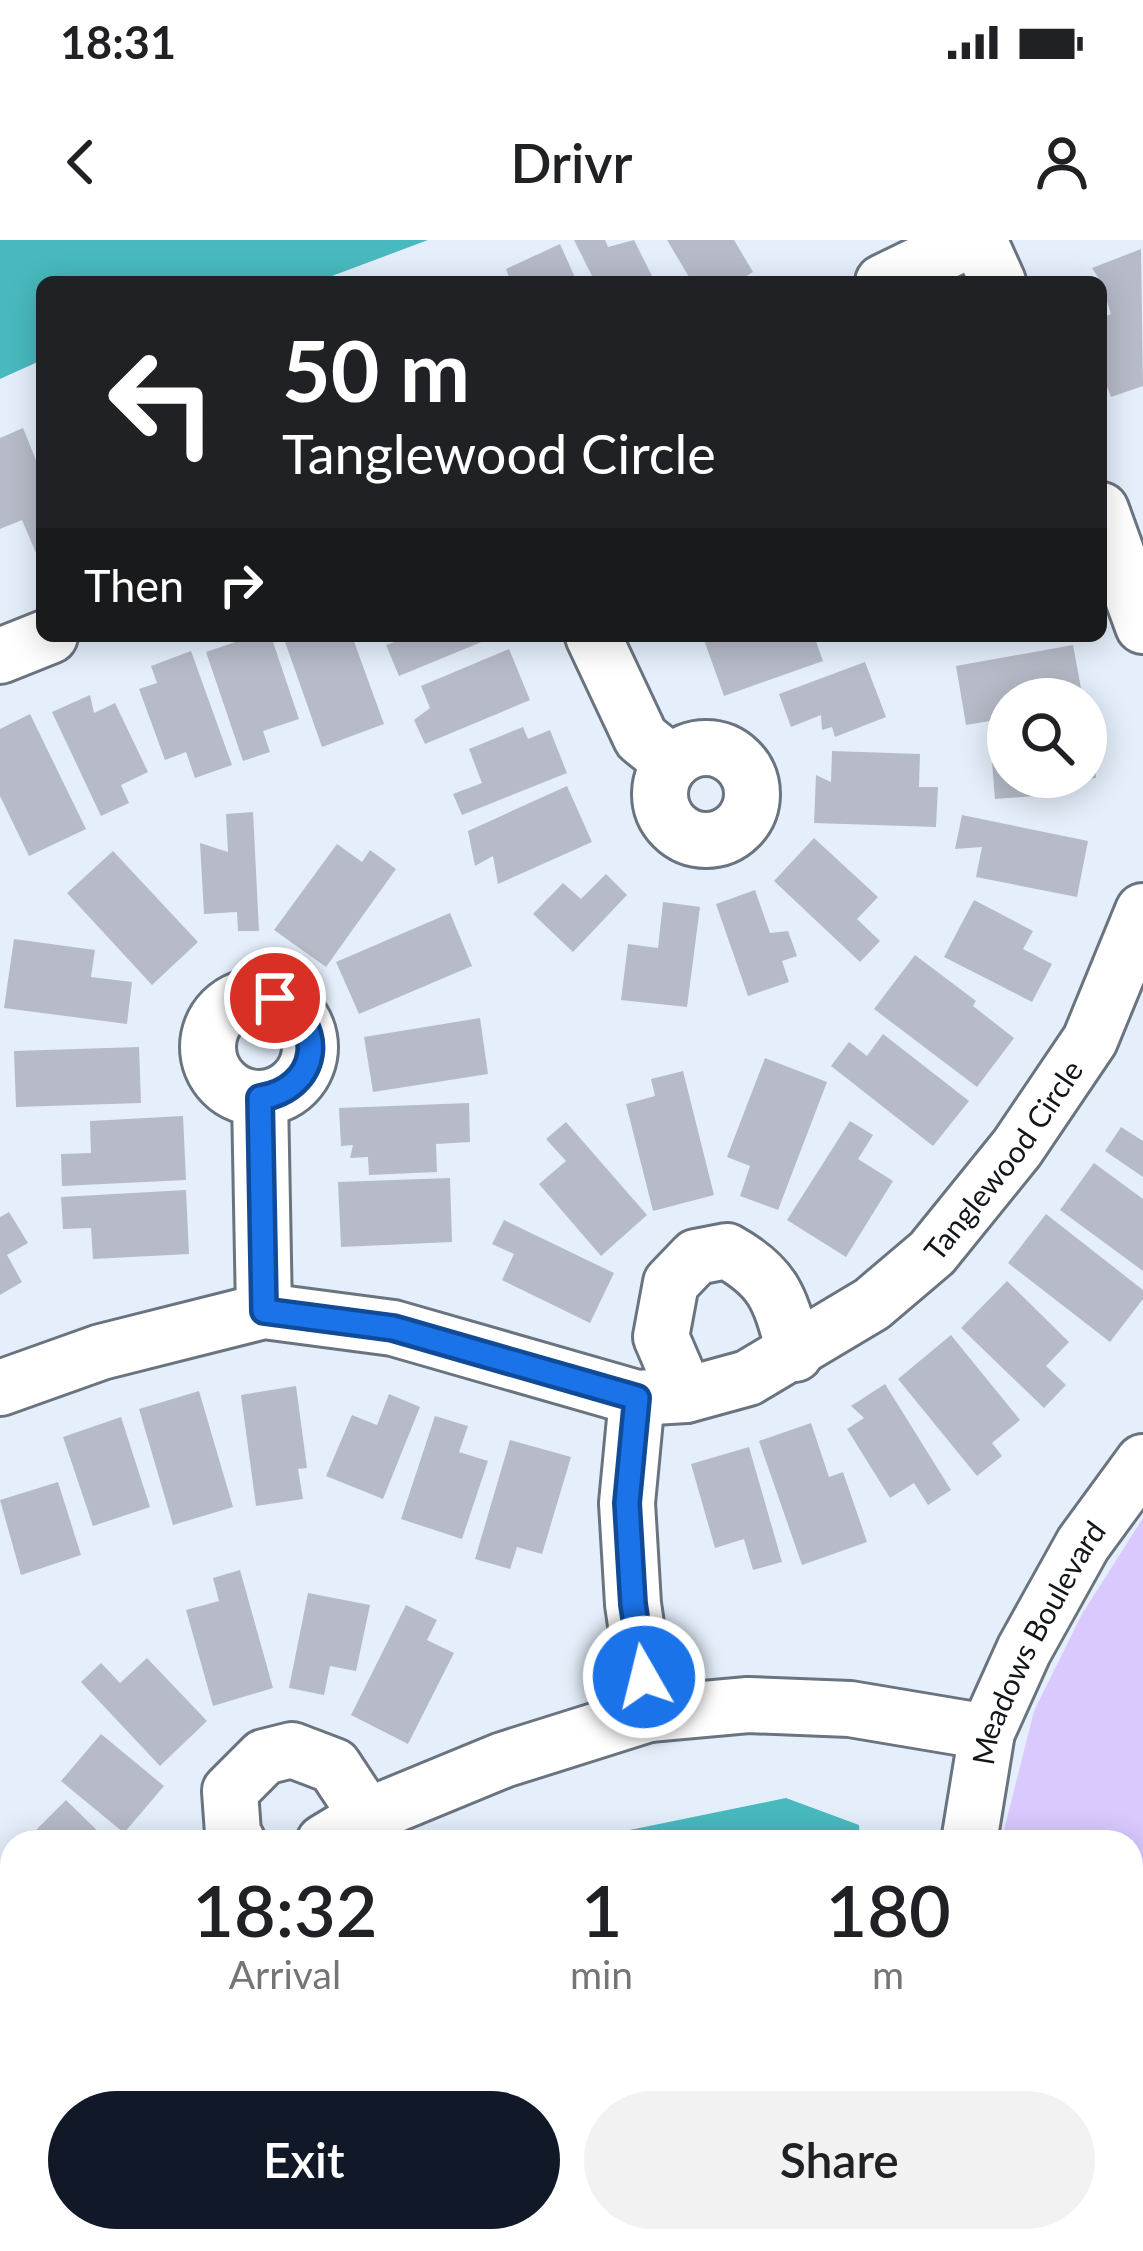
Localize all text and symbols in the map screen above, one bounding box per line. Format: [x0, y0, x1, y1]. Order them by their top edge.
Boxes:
text: 18:31 [60, 15, 176, 69]
icon: back [48, 129, 114, 195]
icon: person [1029, 129, 1095, 195]
text: Drivr [511, 130, 633, 195]
text: 50 m [282, 319, 470, 420]
icon: left [84, 324, 240, 480]
text: Tanglewood Circle [282, 421, 716, 486]
icon: right [208, 552, 274, 618]
text: Then [84, 558, 184, 612]
map controls [987, 678, 1107, 798]
button: search [987, 678, 1107, 798]
pin [224, 947, 326, 1049]
icon: arrive [242, 965, 308, 1031]
street label: Tanglewood Circle [916, 1053, 1089, 1267]
street label: Meadows Boulevard [964, 1514, 1112, 1767]
position arrow [581, 1614, 707, 1740]
text: 18:32 [192, 1866, 378, 1952]
text: 1 [581, 1866, 622, 1952]
text: 180 [825, 1866, 951, 1952]
text: Arrival [229, 1951, 341, 1997]
text: min [570, 1951, 633, 1997]
text: m [872, 1951, 904, 1997]
button: Exit [48, 2091, 560, 2229]
button: Share [584, 2091, 1095, 2229]

